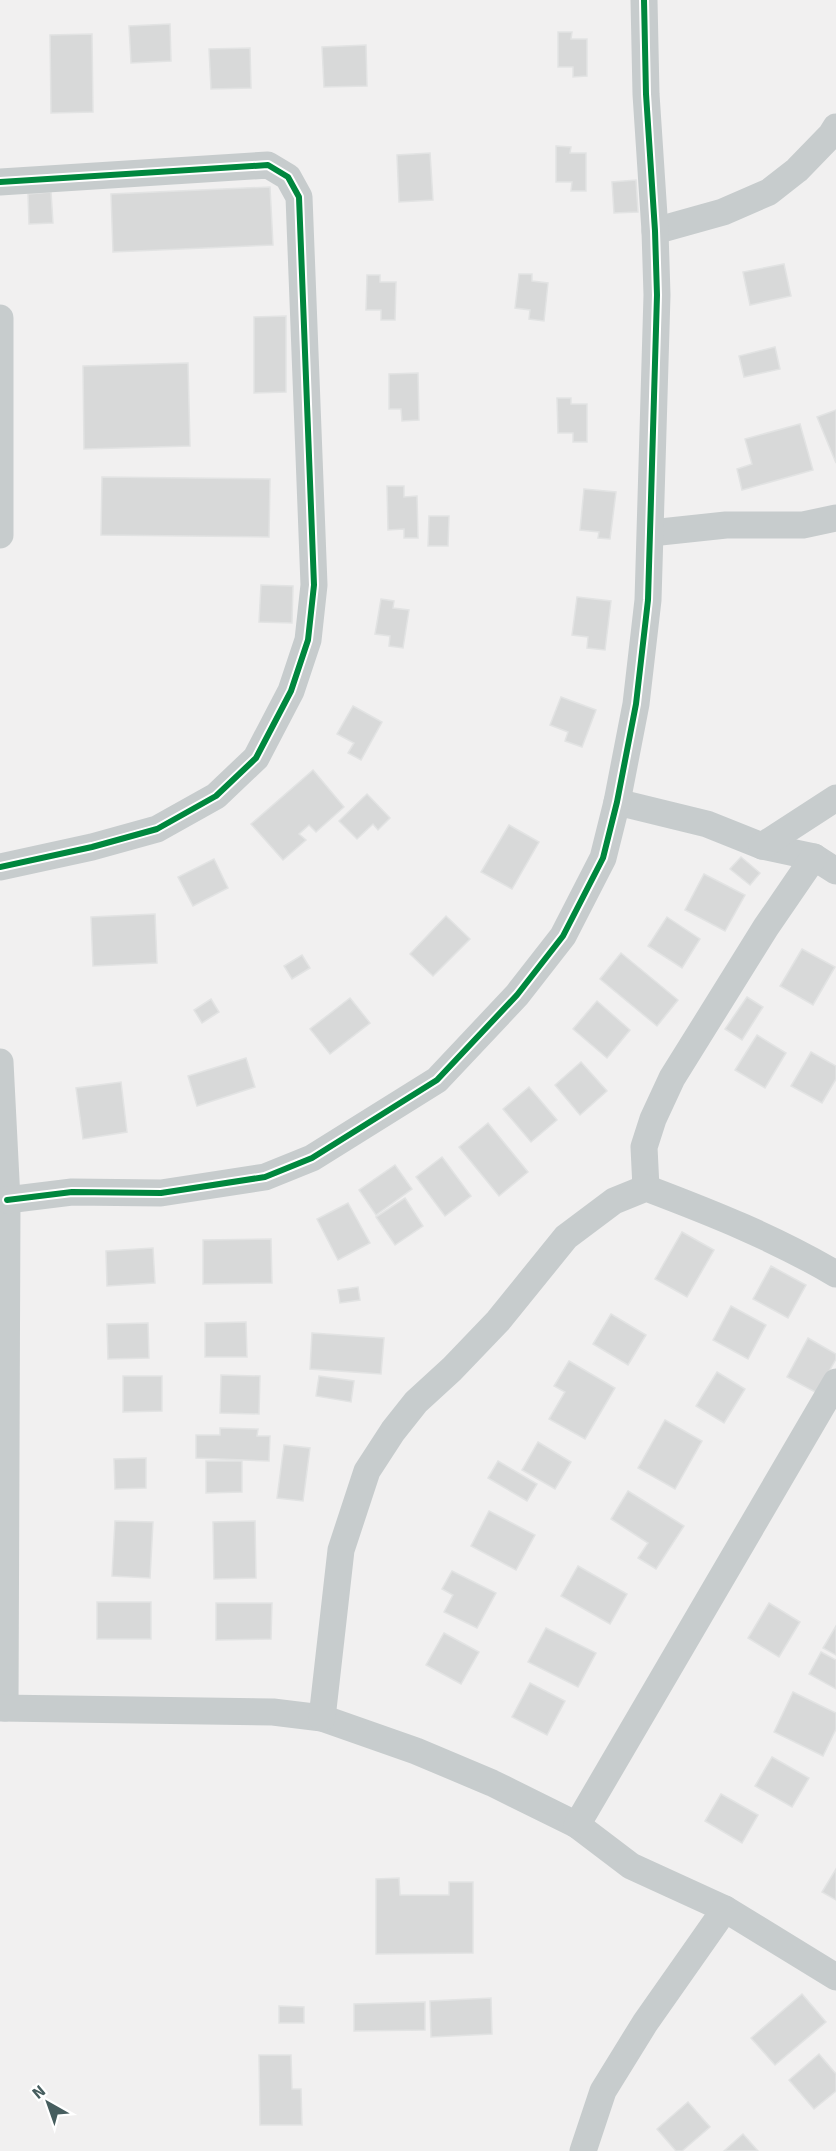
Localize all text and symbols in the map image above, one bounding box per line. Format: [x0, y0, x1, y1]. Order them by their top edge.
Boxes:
north arrow [18, 2073, 78, 2133]
text: N [28, 2081, 50, 2104]

